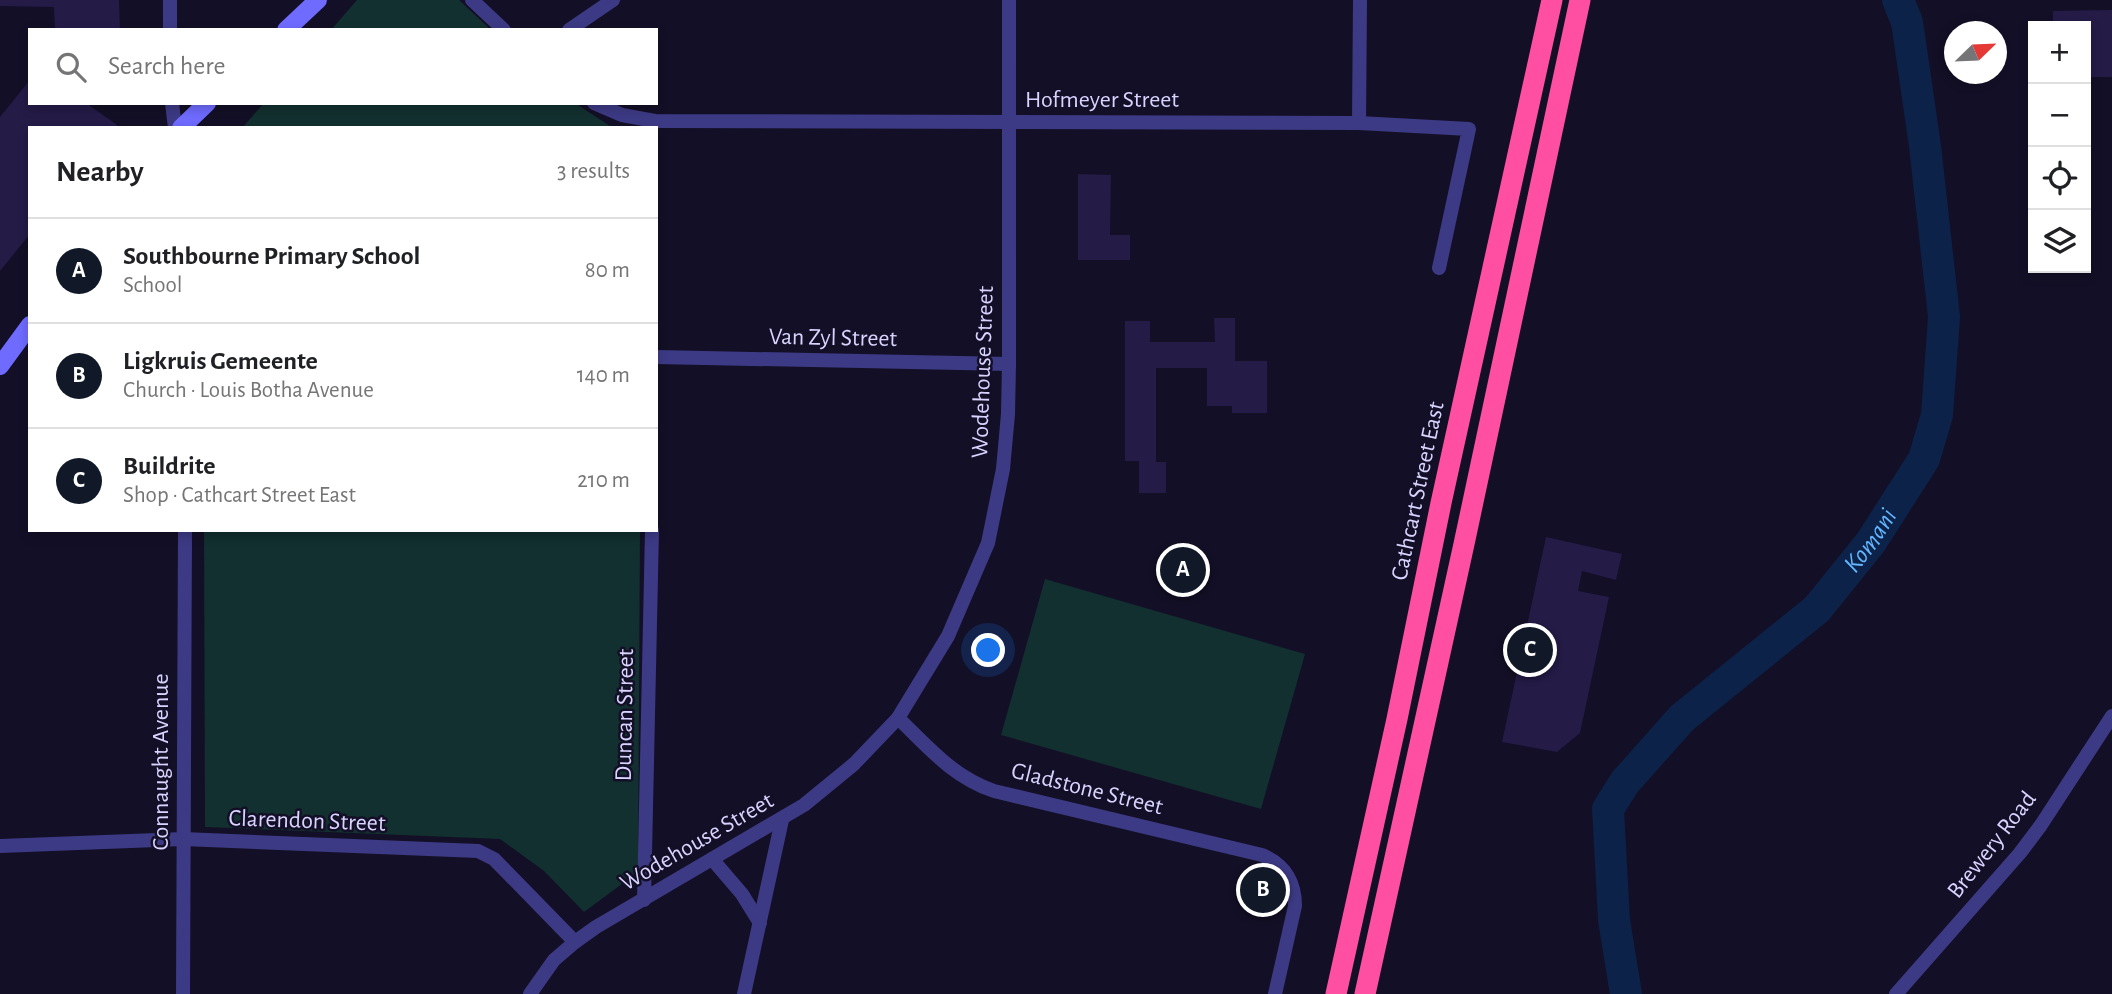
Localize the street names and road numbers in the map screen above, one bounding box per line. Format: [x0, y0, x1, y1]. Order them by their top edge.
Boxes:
street label: Hofmeyer Street [1025, 88, 1179, 112]
street label: Wodehouse Street [968, 285, 998, 459]
street label: Van Zyl Street [769, 325, 898, 351]
street label: Cathcart Street East [1387, 399, 1449, 583]
street label: Duncan Street [612, 648, 638, 781]
street label: Connaught Avenue [149, 673, 173, 851]
street label: Gladstone Street [1009, 759, 1166, 820]
street label: Brewery Road [1943, 787, 2041, 903]
street label: Wodehouse Street [616, 788, 778, 896]
street label: Clarendon Street [228, 806, 386, 836]

